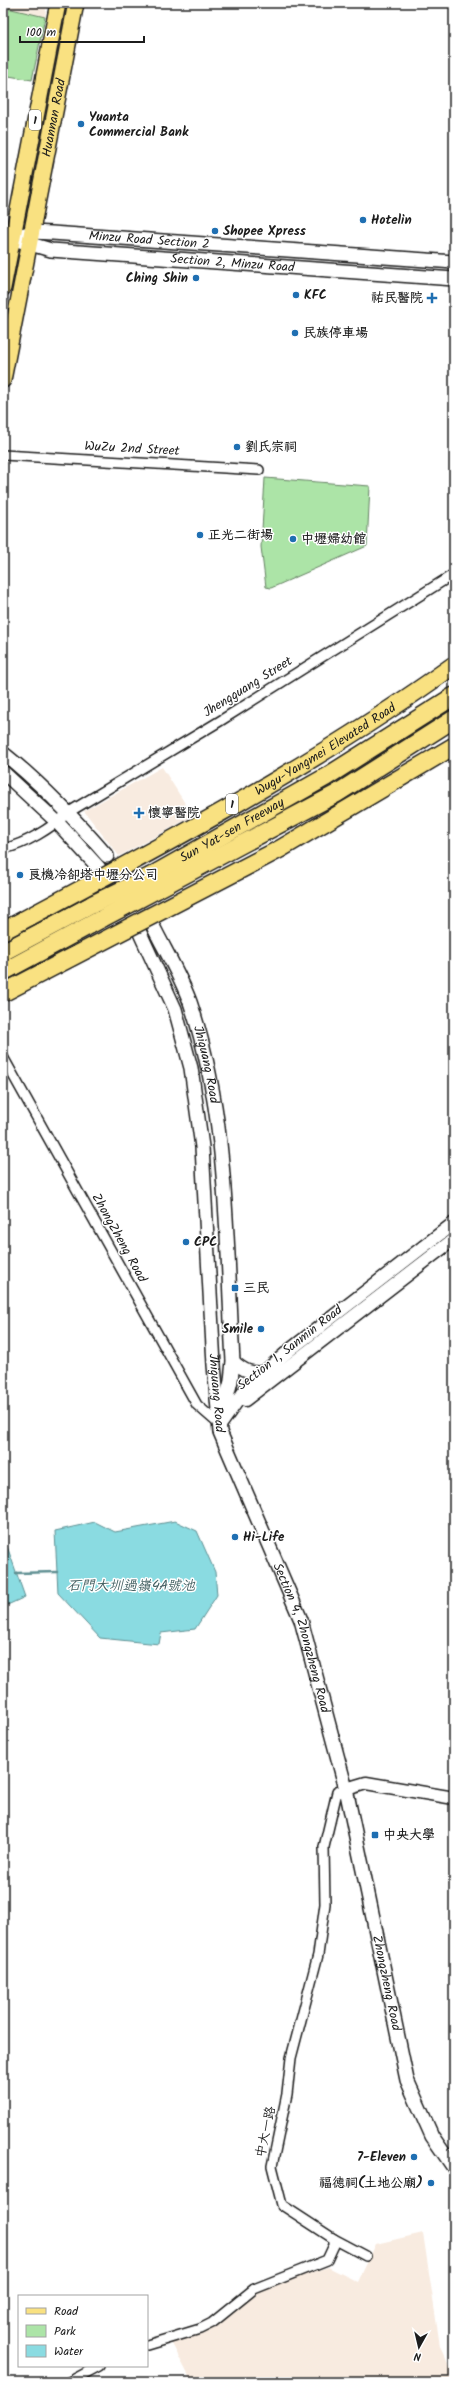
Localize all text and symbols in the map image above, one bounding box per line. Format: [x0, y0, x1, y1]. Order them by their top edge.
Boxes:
scale bar [20, 18, 144, 44]
text: 100 m [26, 23, 57, 42]
street label: Huannan Road [36, 76, 72, 159]
place label: Yuanta Commercial Bank [89, 107, 189, 143]
road number: 1 [29, 110, 41, 130]
marker: Yuanta Commercial Bank [76, 119, 86, 129]
place label: Hotelin [371, 210, 412, 231]
marker: Hotelin [358, 215, 368, 225]
place label: Shopee Xpress [223, 221, 306, 242]
street label: Minzu Road Section 2 [88, 225, 210, 255]
marker: Shopee Xpress [210, 226, 220, 236]
street label: Section 2, Minzu Road [170, 248, 296, 278]
place label: Ching Shin [126, 268, 188, 289]
marker: Ching Shin [191, 273, 201, 283]
place label: KFC [304, 285, 327, 306]
place label: 祐民醫院 [371, 288, 423, 309]
marker: KFC [291, 290, 301, 300]
marker: 祐民醫院 [426, 292, 438, 304]
place label: 民族停車場 [303, 323, 368, 344]
marker: 民族停車場 [290, 328, 300, 338]
street label: WuZu 2nd Street [84, 436, 181, 462]
place label: 劉氏宗祠 [245, 437, 297, 458]
marker: 劉氏宗祠 [232, 442, 242, 452]
place label: 正光二街場 [208, 525, 273, 546]
place label: 中壢婦幼館 [301, 529, 366, 550]
marker: 正光二街場 [195, 530, 205, 540]
marker: 中壢婦幼館 [288, 534, 298, 544]
street label: Jhengguang Street [199, 651, 298, 723]
street label: Wugu-Yangmei Elevated Road [251, 697, 401, 801]
street label: Sun Yat-sen Freeway [176, 792, 289, 868]
road number: 1 [226, 794, 238, 814]
place label: 懷寧醫院 [148, 803, 200, 824]
marker: 懷寧醫院 [133, 807, 145, 819]
place label: 良機冷卻塔中壢分公司 [28, 865, 158, 886]
marker: 良機冷卻塔中壢分公司 [15, 870, 25, 880]
street label: Jhiguang Road [187, 1023, 225, 1105]
street label: ZhongZheng Road [86, 1189, 152, 1287]
place label: CPC [194, 1232, 217, 1253]
marker: CPC [181, 1237, 191, 1247]
place label: 三民 [243, 1278, 269, 1299]
marker: 三民 [230, 1283, 240, 1293]
street label: Section 1, Sanmin Road [233, 1300, 348, 1396]
place label: Smile [222, 1319, 254, 1340]
marker: Smile [256, 1324, 266, 1334]
street label: Jhiguang Road [203, 1353, 231, 1434]
place label: Hi-Life [243, 1527, 285, 1548]
marker: Hi-Life [230, 1532, 240, 1542]
street label: Section 4, Zhongzheng Road [267, 1559, 336, 1716]
water label: 石門大圳過嶺4A號池 [67, 1575, 196, 1597]
place label: 中央大學 [383, 1825, 435, 1846]
marker: 中央大學 [370, 1830, 380, 1840]
street label: Zhongzheng Road [366, 1933, 407, 2033]
street label: 中大一路 [250, 2104, 282, 2160]
place label: 7-Eleven [357, 2147, 406, 2168]
marker: 7-Eleven [409, 2152, 419, 2162]
place label: 福德祠(土地公廟) [319, 2173, 423, 2194]
marker: 福德祠(土地公廟) [426, 2178, 436, 2188]
legend [18, 2295, 148, 2367]
text: Road [54, 2302, 79, 2321]
text: Park [54, 2322, 76, 2341]
north arrow [399, 2327, 439, 2367]
text: Water [54, 2342, 84, 2361]
text: N [413, 2347, 422, 2365]

